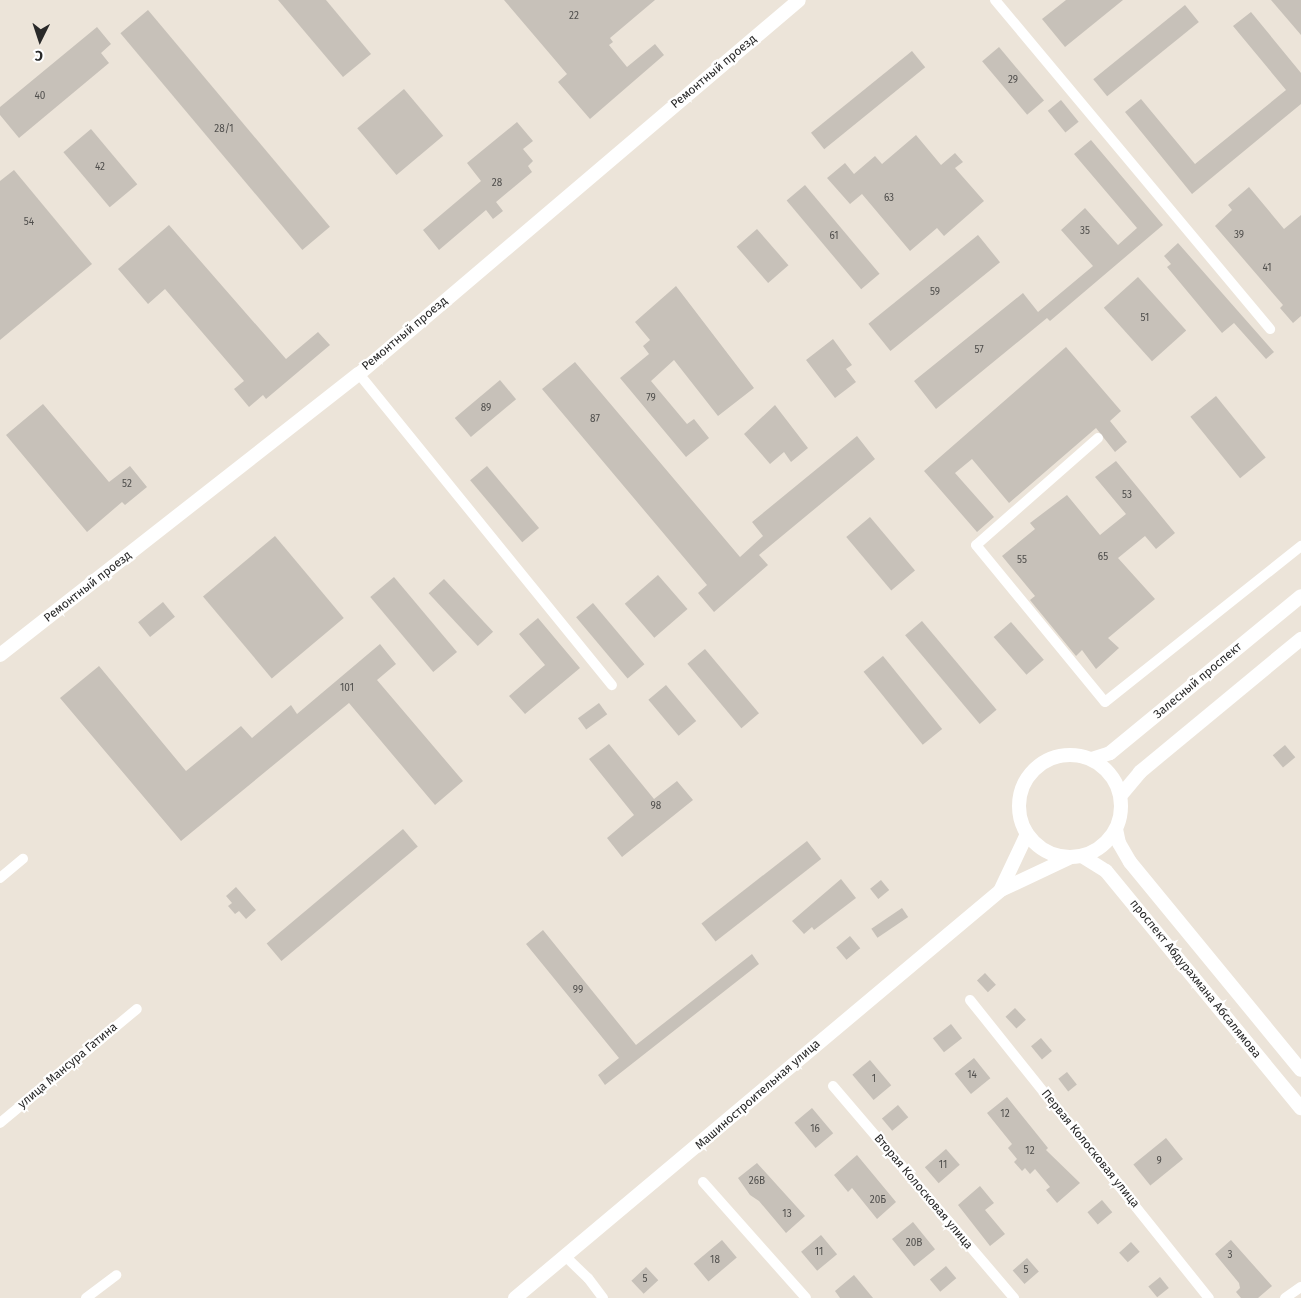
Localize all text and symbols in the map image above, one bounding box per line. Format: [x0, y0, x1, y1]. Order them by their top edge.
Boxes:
house number: 22 [569, 11, 579, 23]
north arrow [15, 15, 65, 65]
street label: Ремонтный проезд [668, 32, 760, 112]
text: С [34, 47, 44, 64]
house number: 29 [1008, 75, 1018, 87]
house number: 40 [35, 91, 45, 103]
house number: 28/1 [214, 124, 234, 136]
house number: 42 [95, 162, 105, 174]
house number: 28 [492, 178, 502, 190]
house number: 63 [884, 193, 894, 205]
house number: 54 [24, 217, 34, 229]
house number: 35 [1080, 226, 1090, 238]
house number: 39 [1234, 230, 1244, 242]
house number: 61 [829, 231, 839, 243]
house number: 41 [1262, 263, 1272, 275]
house number: 59 [930, 287, 940, 299]
street label: Ремонтный проезд [359, 294, 451, 374]
house number: 51 [1141, 313, 1149, 325]
house number: 57 [974, 345, 984, 357]
house number: 79 [646, 393, 656, 405]
house number: 89 [481, 403, 491, 415]
house number: 87 [590, 414, 600, 426]
house number: 52 [122, 479, 132, 491]
house number: 53 [1122, 490, 1132, 502]
street label: Ремонтный проезд [41, 548, 135, 626]
house number: 65 [1098, 552, 1108, 564]
house number: 55 [1017, 555, 1027, 567]
street label: Залесный проспект [1151, 640, 1245, 722]
house number: 101 [340, 683, 354, 695]
house number: 98 [651, 801, 661, 813]
street label: проспект Абдурахмана Абсалямова [1126, 897, 1264, 1061]
house number: 99 [573, 985, 583, 997]
street label: улица Мансура Гатина [15, 1020, 121, 1112]
street label: Машиностроительная улица [693, 1037, 823, 1153]
house number: 14 [967, 1070, 977, 1082]
house number: 1 [872, 1074, 876, 1086]
street label: Первая Колосковая улица [1038, 1087, 1142, 1211]
house number: 12 [1000, 1109, 1010, 1121]
house number: 16 [810, 1124, 820, 1136]
street label: Вторая Колосковая улица [871, 1132, 975, 1252]
house number: 12 [1025, 1146, 1035, 1158]
house number: 9 [1156, 1156, 1162, 1168]
house number: 11 [939, 1160, 947, 1172]
house number: 26В [749, 1176, 765, 1188]
house number: 20Б [870, 1195, 886, 1207]
house number: 13 [782, 1209, 792, 1221]
house number: 20В [906, 1238, 922, 1250]
house number: 11 [815, 1247, 823, 1259]
house number: 3 [1228, 1250, 1232, 1262]
house number: 18 [710, 1255, 720, 1267]
house number: 5 [1023, 1265, 1029, 1277]
house number: 5 [642, 1274, 648, 1286]

